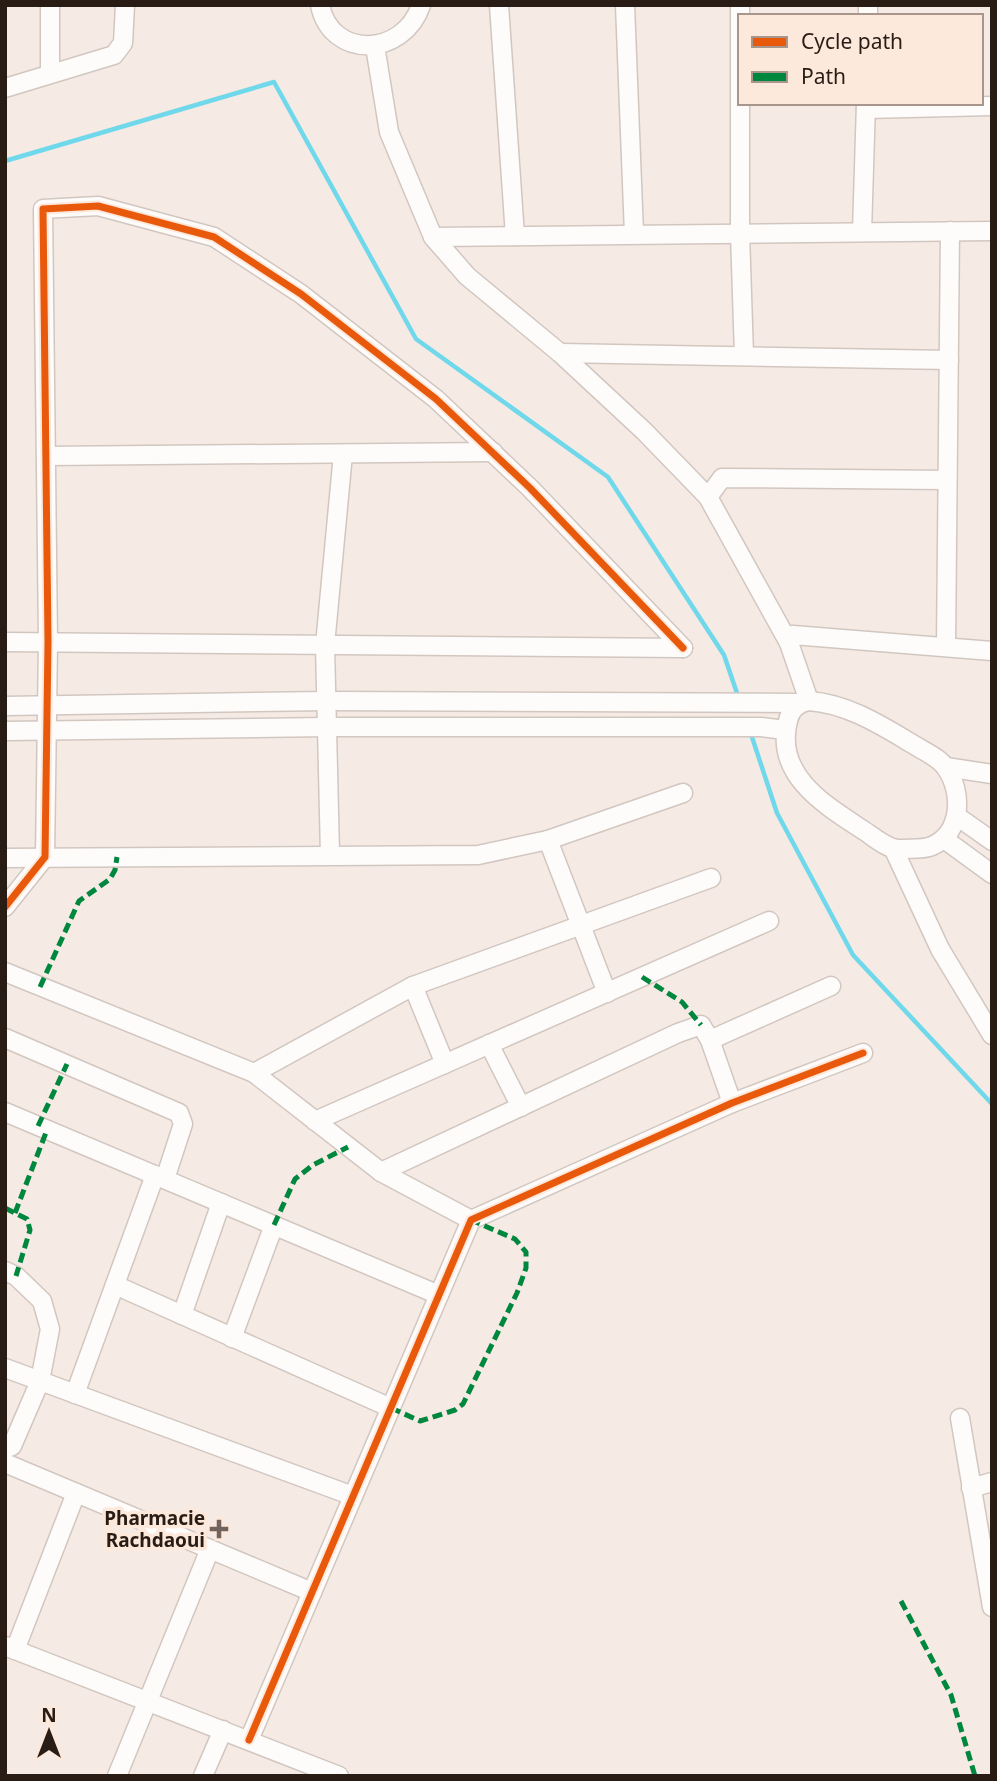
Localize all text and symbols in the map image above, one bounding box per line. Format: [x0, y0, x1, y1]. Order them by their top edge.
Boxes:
legend [738, 14, 983, 105]
text: Cycle path [801, 27, 903, 55]
text: Path [801, 62, 846, 90]
place label: Pharmacie Rachdaoui [104, 1505, 205, 1553]
marker: Pharmacie Rachdaoui [211, 1521, 227, 1537]
north arrow [14, 1697, 84, 1767]
text: N [41, 1702, 57, 1728]

